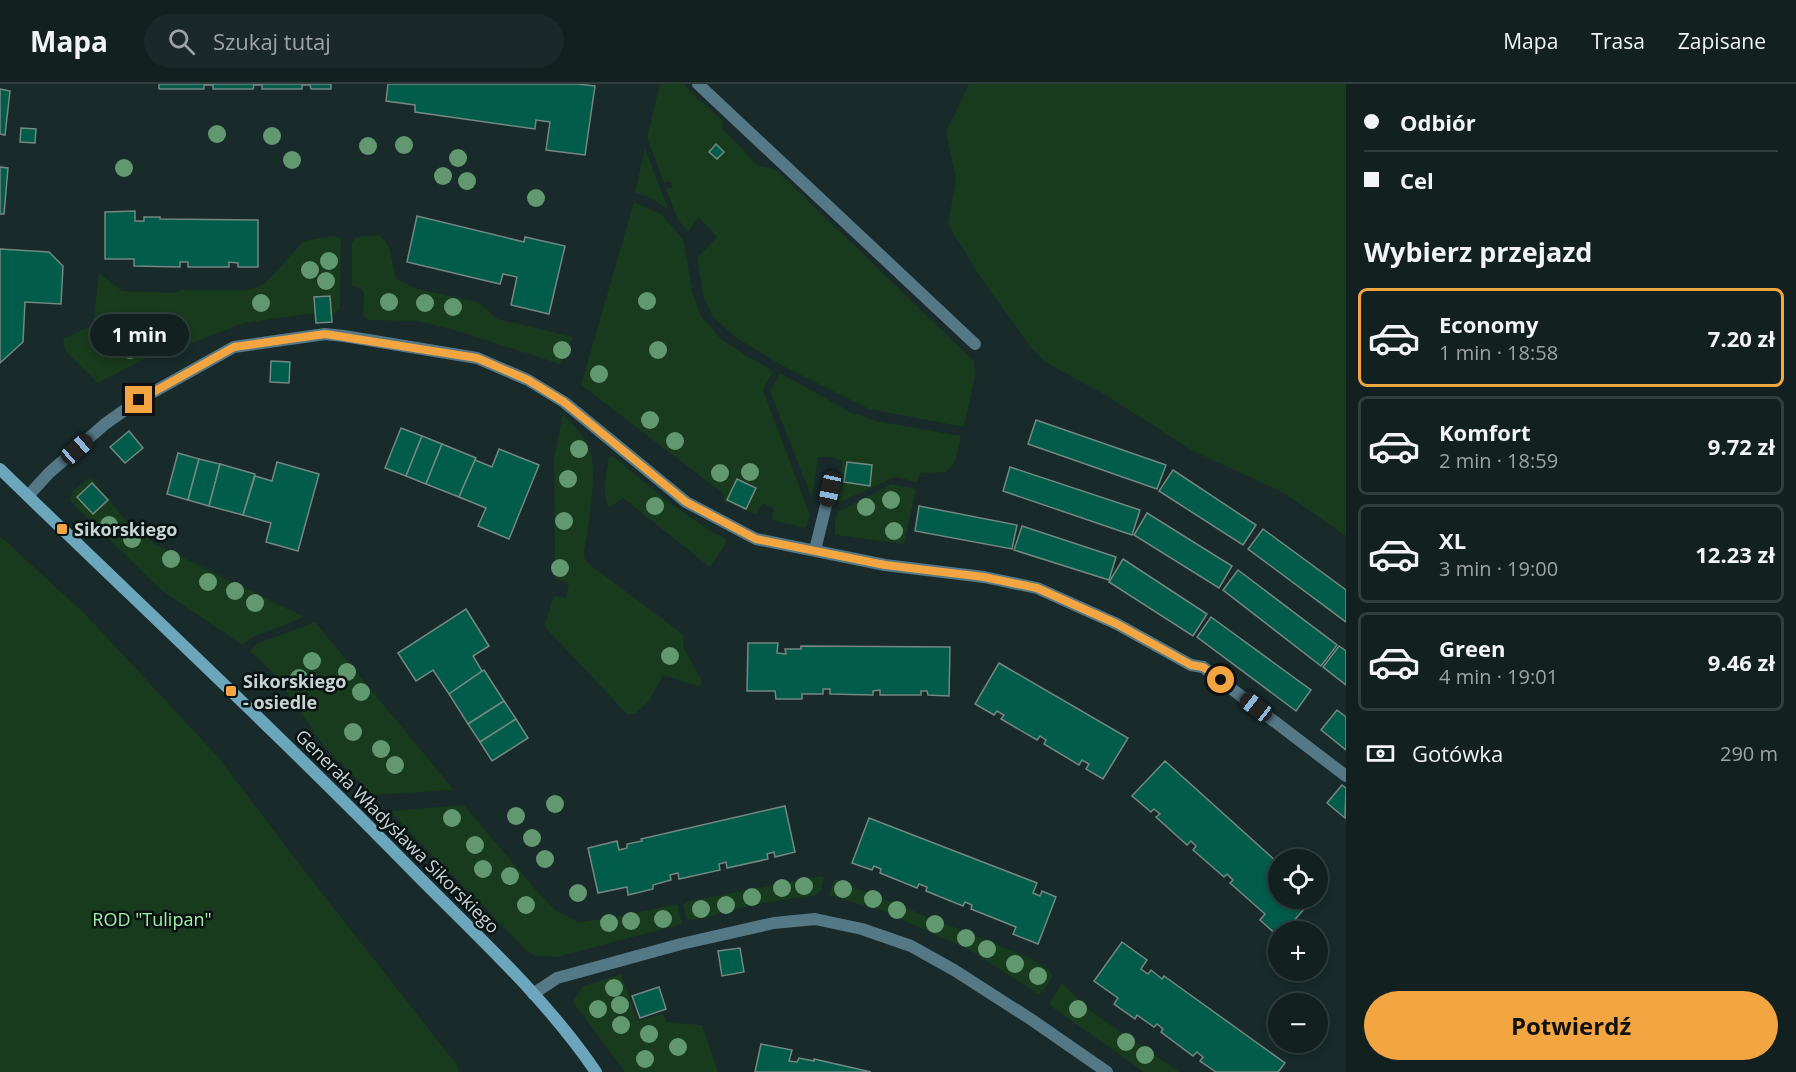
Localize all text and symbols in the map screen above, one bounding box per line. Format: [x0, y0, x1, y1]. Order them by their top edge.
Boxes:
search box [144, 14, 564, 68]
text: Mapa [30, 22, 108, 60]
icon: search [165, 25, 198, 58]
text: Szukaj tutaj [213, 26, 331, 56]
text: Mapa [1503, 27, 1558, 55]
text: Trasa [1591, 27, 1645, 55]
text: Zapisane [1678, 27, 1766, 55]
text: Odbiór [1400, 107, 1476, 137]
text: Cel [1400, 165, 1434, 195]
text: Wybierz przejazd [1364, 233, 1592, 270]
text: Economy [1439, 309, 1538, 339]
icon: car [1367, 311, 1421, 365]
callout: 1 min [90, 313, 188, 355]
text: 1 min [112, 321, 167, 348]
text: 7.20 zł [1708, 323, 1775, 353]
text: 1 min · 18:58 [1439, 339, 1558, 366]
route end [125, 386, 152, 413]
text: Komfort [1439, 417, 1531, 447]
icon: car [1367, 419, 1421, 473]
car [58, 430, 96, 468]
text: 9.72 zł [1708, 431, 1775, 461]
text: 2 min · 18:59 [1439, 447, 1558, 474]
car [817, 470, 843, 508]
place label: Sikorskiego [74, 517, 177, 541]
marker: Sikorskiego [55, 522, 69, 536]
text: XL [1439, 525, 1466, 555]
icon: car [1367, 527, 1421, 581]
text: 12.23 zł [1695, 539, 1775, 569]
text: 3 min · 19:00 [1439, 555, 1558, 582]
text: Green [1439, 633, 1505, 663]
icon: car [1367, 635, 1421, 689]
text: 9.46 zł [1708, 647, 1775, 677]
text: 4 min · 19:01 [1439, 663, 1558, 690]
route start [1207, 666, 1234, 693]
place label: Sikorskiego - osiedle [243, 669, 346, 714]
marker: Sikorskiego - osiedle [224, 684, 238, 698]
car [1236, 689, 1276, 725]
street label: Generała Władysława Sikorskiego [291, 724, 505, 938]
icon: cash [1364, 737, 1397, 770]
text: Gotówka [1412, 738, 1503, 768]
text: 290 m [1720, 740, 1778, 767]
map controls [1268, 849, 1328, 1053]
button: locate [1268, 849, 1328, 909]
park label: ROD "Tulipan" [92, 907, 212, 931]
button: + [1268, 921, 1328, 981]
button: Potwierdź [1364, 991, 1778, 1060]
button: − [1268, 993, 1328, 1053]

